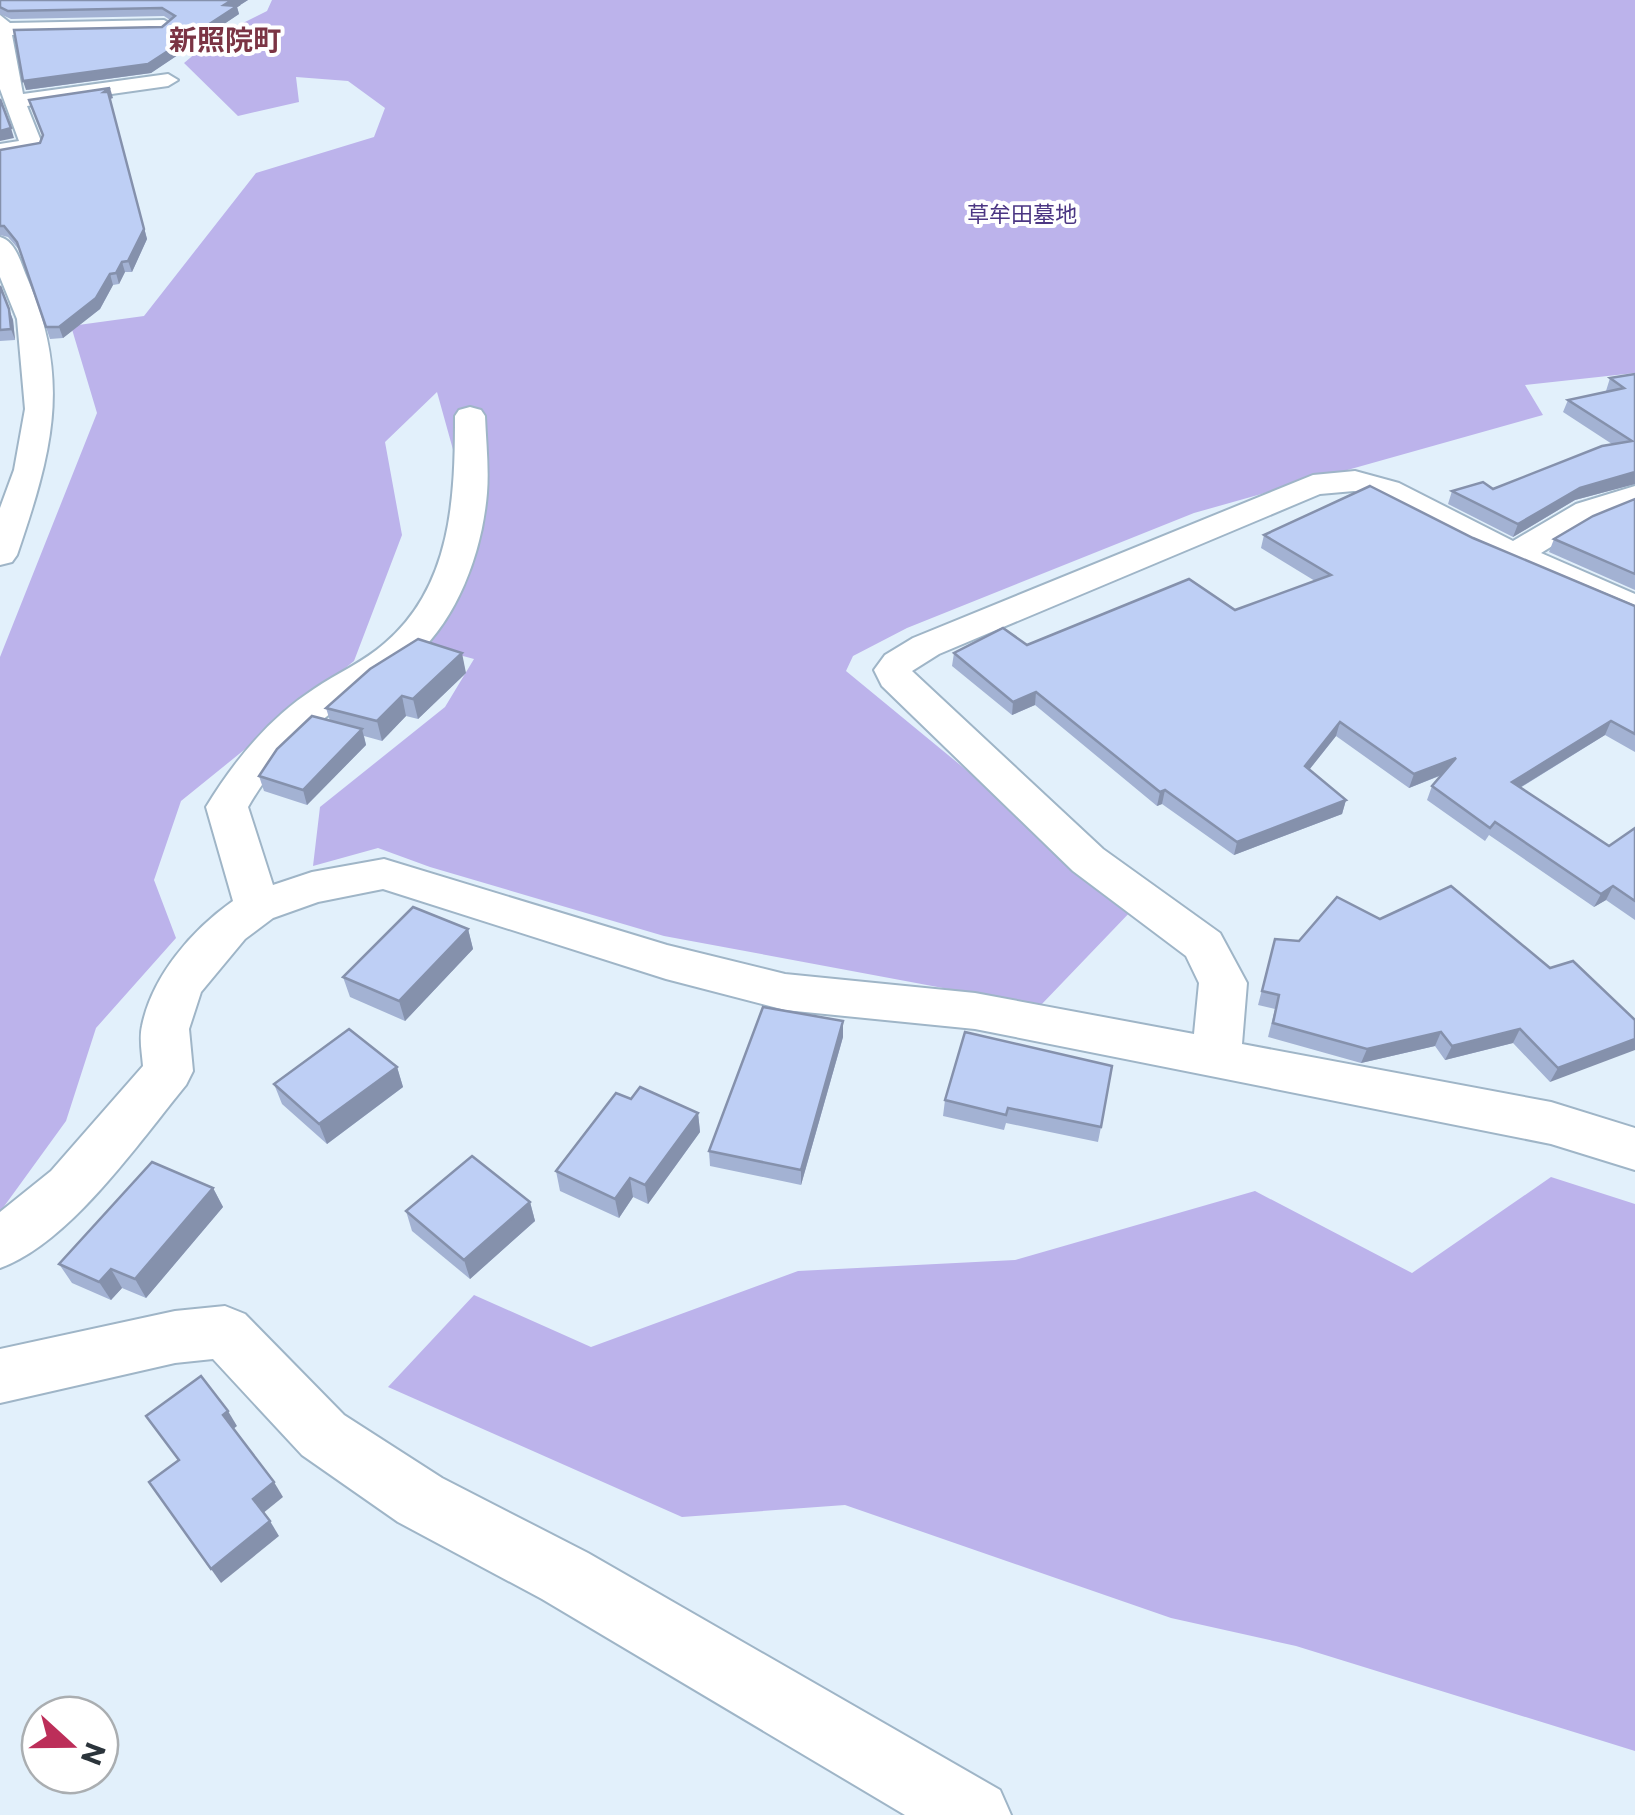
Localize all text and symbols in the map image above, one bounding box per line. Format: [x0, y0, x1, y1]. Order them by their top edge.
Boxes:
district label: 新照院町 [169, 22, 281, 56]
park label: 草牟田墓地 [967, 200, 1077, 227]
north arrow [20, 1695, 120, 1795]
text: N [75, 1738, 114, 1770]

